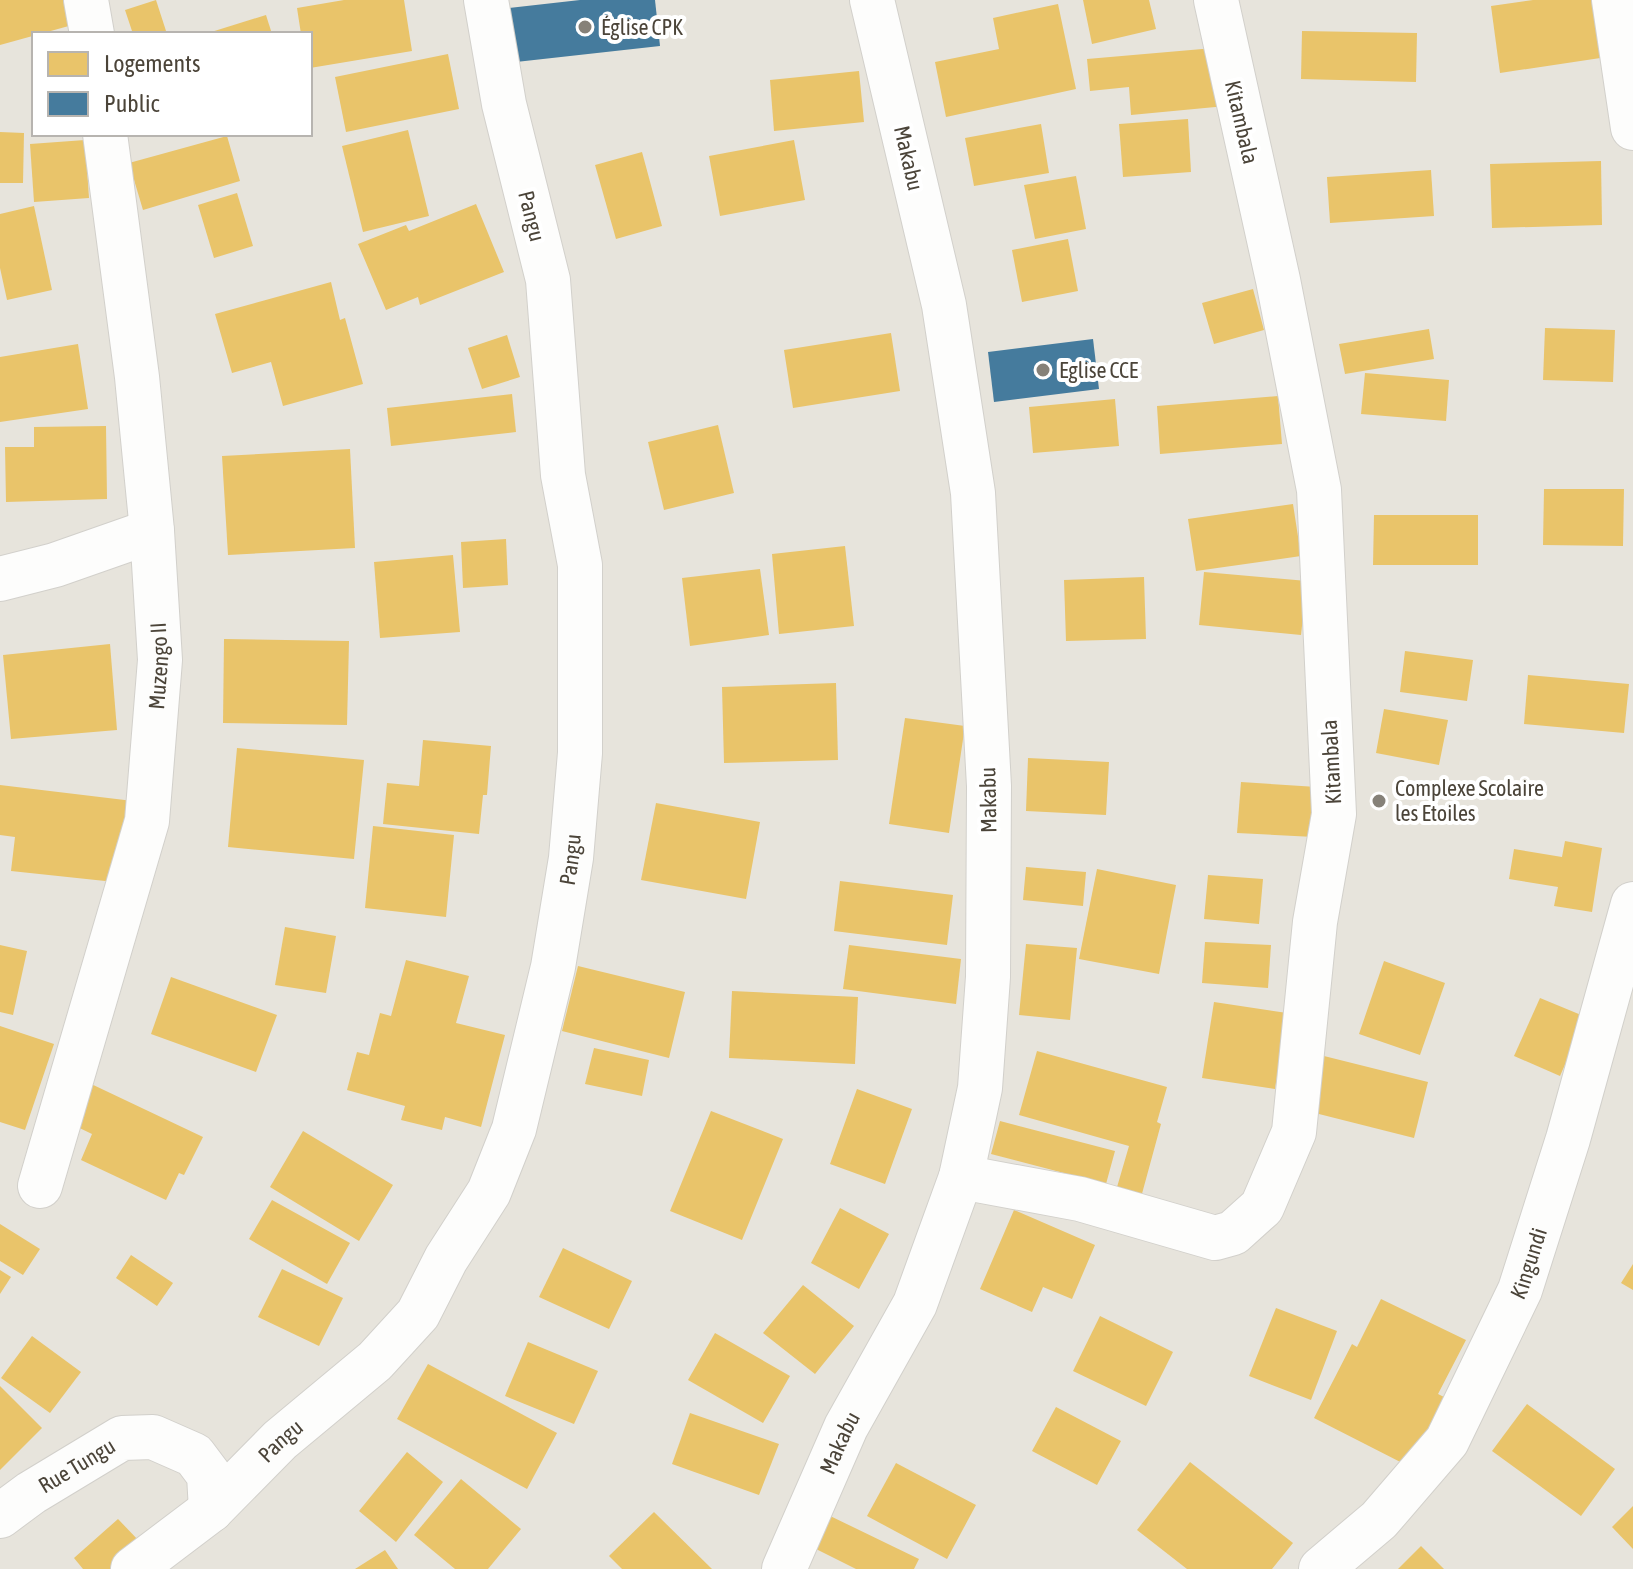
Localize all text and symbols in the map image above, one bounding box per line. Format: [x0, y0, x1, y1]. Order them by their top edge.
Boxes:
place label: Église CPK [601, 14, 683, 40]
marker: Église CPK [576, 18, 594, 36]
legend [32, 32, 312, 136]
text: Logements [104, 50, 201, 77]
street label: Kitambala [1220, 78, 1264, 166]
text: Public [104, 90, 160, 117]
street label: Makabu [889, 123, 929, 193]
street label: Pangu [513, 188, 551, 244]
place label: Eglise CCE [1059, 357, 1139, 383]
marker: Eglise CCE [1034, 361, 1052, 379]
street label: Muzengo II [143, 621, 173, 710]
street label: Kitambala [1316, 719, 1346, 805]
street label: Makabu [974, 767, 1002, 833]
place label: Complexe Scolaire les Etoiles [1395, 775, 1544, 826]
marker: Complexe Scolaire les Etoiles [1370, 792, 1388, 810]
street label: Pangu [554, 833, 586, 887]
street label: Kingundi [1505, 1225, 1552, 1303]
street label: Makabu [814, 1407, 865, 1478]
street label: Pangu [253, 1414, 308, 1467]
street label: Rue Tungu [34, 1432, 120, 1498]

